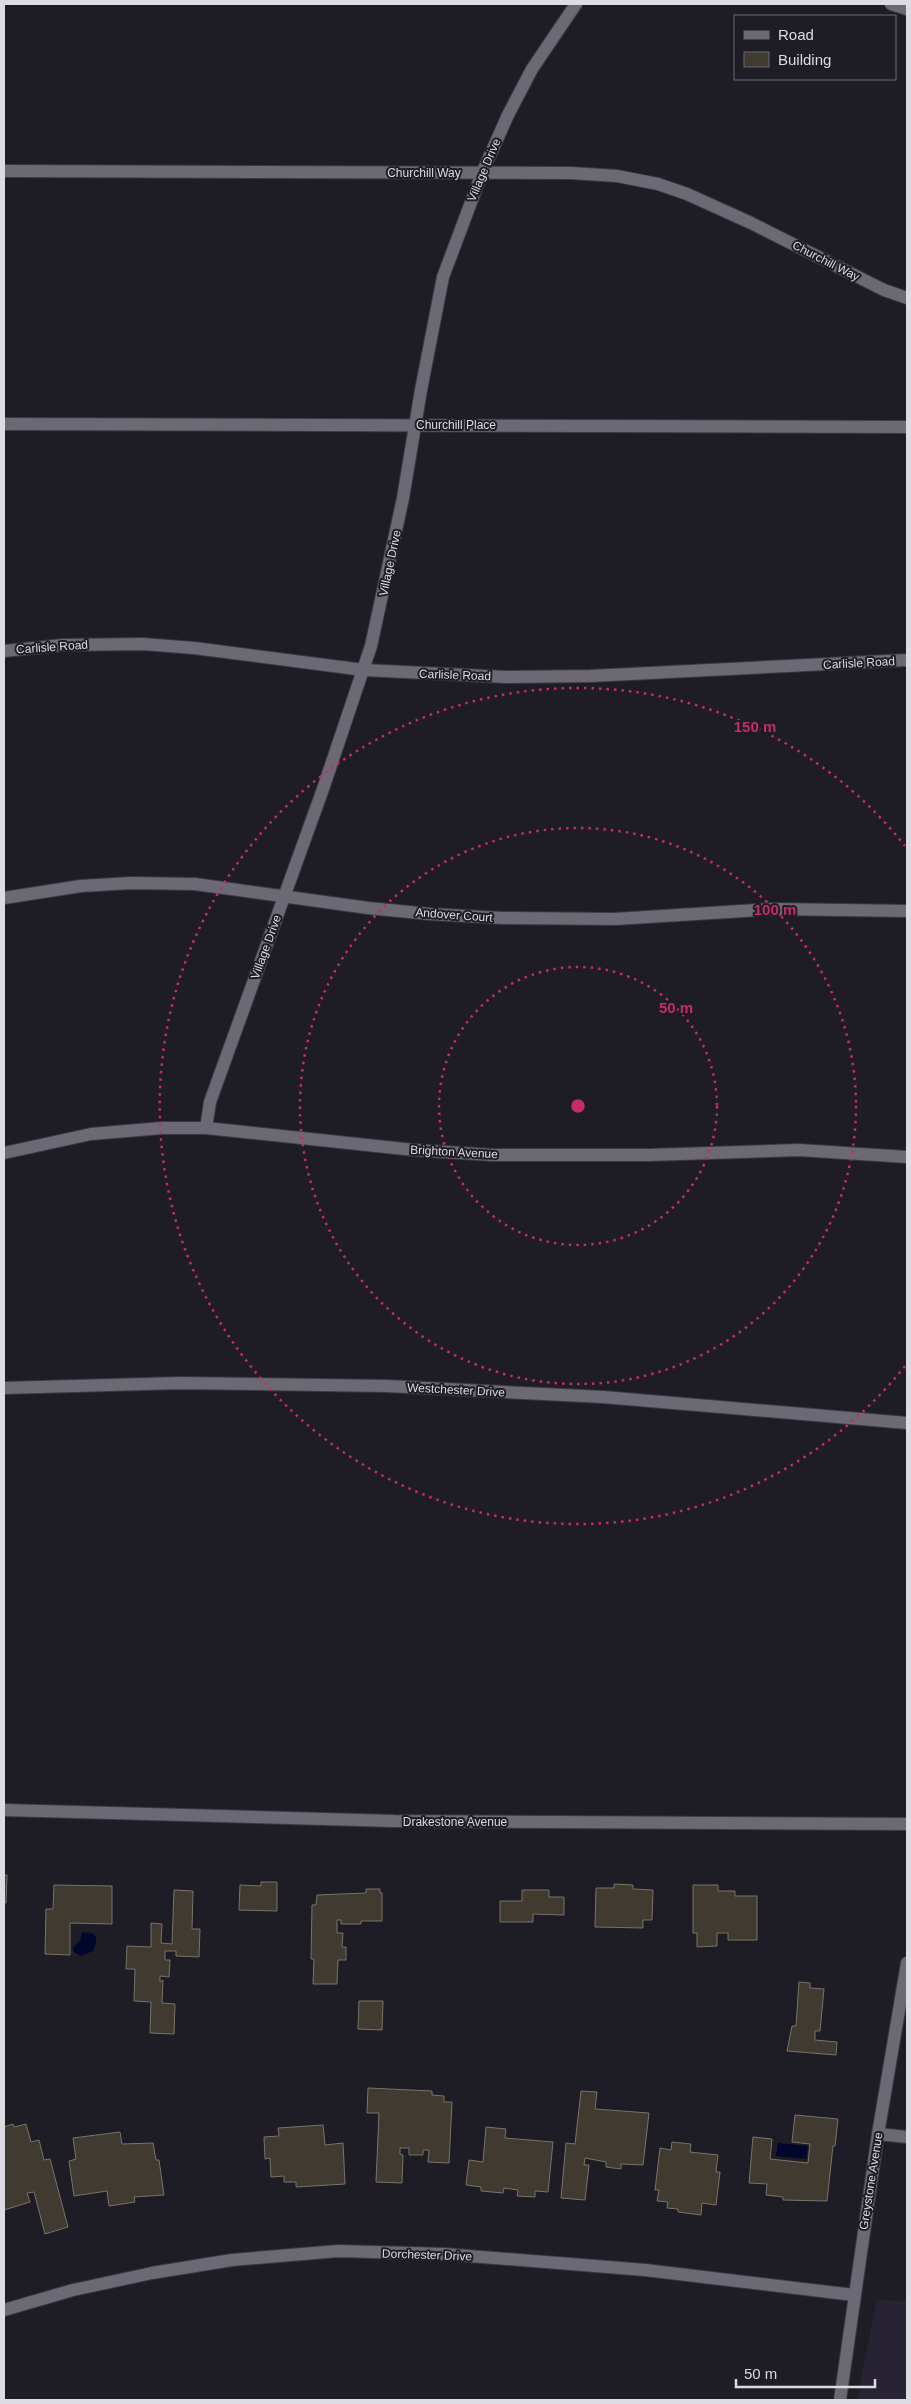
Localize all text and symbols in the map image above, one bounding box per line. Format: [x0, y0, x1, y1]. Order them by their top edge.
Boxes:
legend [734, 15, 896, 80]
text: Road [778, 26, 814, 43]
text: Building [778, 51, 831, 68]
street label: Village Drive [464, 136, 504, 204]
street label: Churchill Way [387, 166, 461, 180]
street label: Churchill Way [790, 238, 862, 284]
street label: Churchill Place [416, 418, 496, 432]
street label: Village Drive [376, 528, 404, 597]
street label: Carlisle Road [16, 638, 88, 656]
street label: Carlisle Road [823, 654, 895, 672]
street label: Carlisle Road [419, 667, 491, 683]
text: 150 m [734, 718, 776, 735]
text: 100 m [754, 901, 796, 918]
street label: Andover Court [415, 905, 494, 925]
street label: Village Drive [248, 913, 284, 981]
text: 50 m [659, 999, 693, 1016]
centre of rings [569, 1097, 587, 1115]
street label: Brighton Avenue [410, 1143, 499, 1161]
street label: Westchester Drive [407, 1380, 506, 1400]
street label: Drakestone Avenue [403, 1815, 508, 1829]
street label: Greystone Avenue [856, 2131, 886, 2231]
street label: Dorchester Drive [382, 2246, 473, 2264]
scale bar [736, 2356, 875, 2388]
text: 50 m [744, 2365, 777, 2382]

